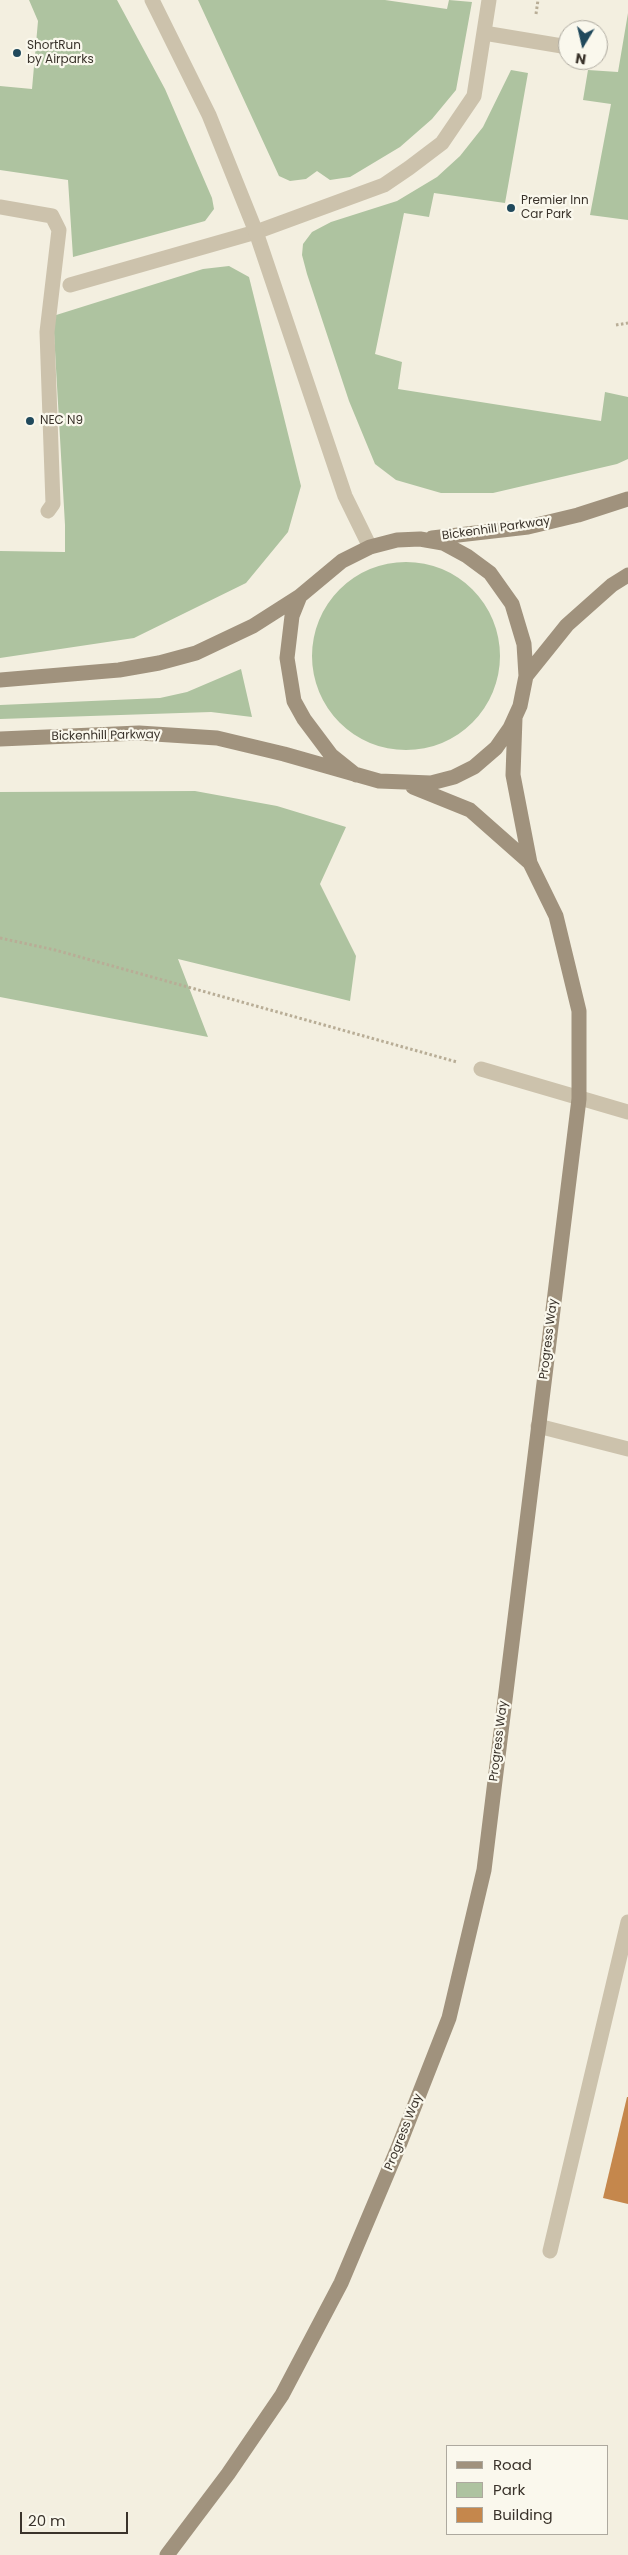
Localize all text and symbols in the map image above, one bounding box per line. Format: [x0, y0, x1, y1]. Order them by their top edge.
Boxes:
north arrow [558, 20, 608, 70]
place label: ShortRun by Airparks [27, 39, 94, 67]
marker: ShortRun by Airparks [11, 47, 23, 59]
text: N [574, 48, 588, 70]
place label: Premier Inn Car Park [521, 194, 589, 222]
marker: Premier Inn Car Park [505, 202, 517, 214]
place label: NEC N9 [40, 414, 83, 428]
marker: NEC N9 [24, 415, 36, 427]
street label: Bickenhill Parkway [441, 514, 551, 544]
street label: Bickenhill Parkway [51, 728, 161, 744]
street label: Progress Way [537, 1298, 561, 1380]
street label: Progress Way [487, 1700, 511, 1782]
street label: Progress Way [382, 2092, 426, 2172]
legend [446, 2445, 608, 2535]
text: Road [493, 2454, 532, 2475]
text: Park [493, 2479, 525, 2500]
scale bar [22, 2502, 130, 2534]
text: Building [493, 2504, 553, 2525]
text: 20 m [28, 2510, 66, 2531]

